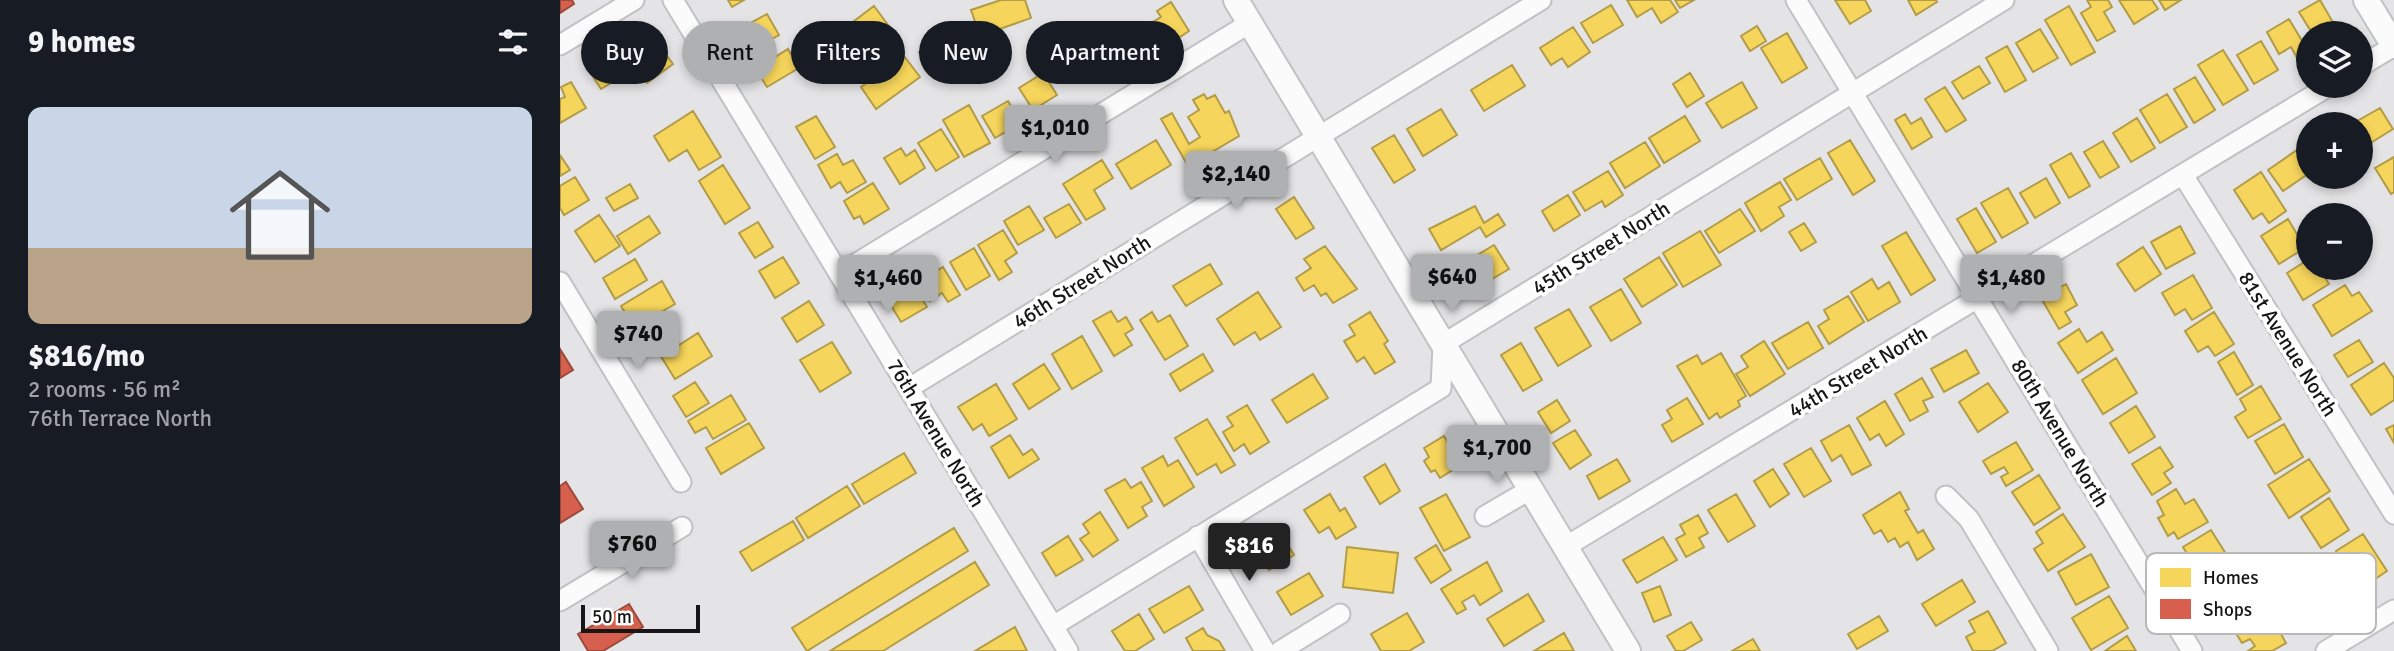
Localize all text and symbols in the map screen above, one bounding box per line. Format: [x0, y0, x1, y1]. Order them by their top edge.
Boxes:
chip: Buy [581, 21, 668, 84]
chip: Rent [682, 21, 777, 84]
chip: Filters [791, 21, 905, 84]
chip: New [919, 21, 1012, 84]
chip: Apartment [1026, 21, 1184, 84]
map controls [2296, 21, 2373, 280]
button: layers [2296, 21, 2373, 98]
icon: filters [494, 23, 532, 61]
text: 9 homes [28, 24, 135, 61]
pin: $1,010 [998, 106, 1112, 165]
button: + [2296, 112, 2373, 189]
text: $1,010 [1021, 113, 1089, 142]
icon: home [217, 152, 343, 278]
pin: $2,140 [1179, 152, 1293, 211]
text: $2,140 [1202, 159, 1270, 188]
street label: 45th Street North [1527, 195, 1675, 301]
button: − [2296, 203, 2373, 280]
street label: 46th Street North [1008, 229, 1156, 335]
pin: $640 [1411, 254, 1493, 314]
pin: $1,460 [831, 256, 945, 315]
pin: $1,480 [1954, 256, 2068, 315]
text: $640 [1427, 262, 1477, 291]
text: $1,460 [854, 263, 922, 292]
text: $1,480 [1977, 263, 2045, 292]
street label: 81st Avenue North [2233, 267, 2343, 421]
pin: $740 [597, 312, 679, 371]
text: $740 [613, 319, 663, 348]
street label: 44th Street North [1784, 320, 1932, 424]
text: $816/mo [28, 338, 145, 375]
street label: 76th Avenue North [881, 354, 991, 512]
street label: 80th Avenue North [2005, 354, 2115, 512]
text: 2 rooms · 56 m² [28, 375, 181, 404]
text: 76th Terrace North [28, 404, 212, 433]
pin: $1,700 [1440, 426, 1554, 485]
text: $1,700 [1463, 433, 1531, 462]
pin: $760 [591, 522, 673, 581]
pin: $816 [1208, 524, 1290, 583]
text: $760 [607, 529, 657, 558]
text: $816 [1224, 531, 1274, 560]
legend [2146, 553, 2376, 634]
text: Homes [2203, 566, 2259, 590]
text: Shops [2203, 598, 2252, 622]
scale bar [581, 602, 700, 634]
text: 50 m [592, 605, 632, 629]

